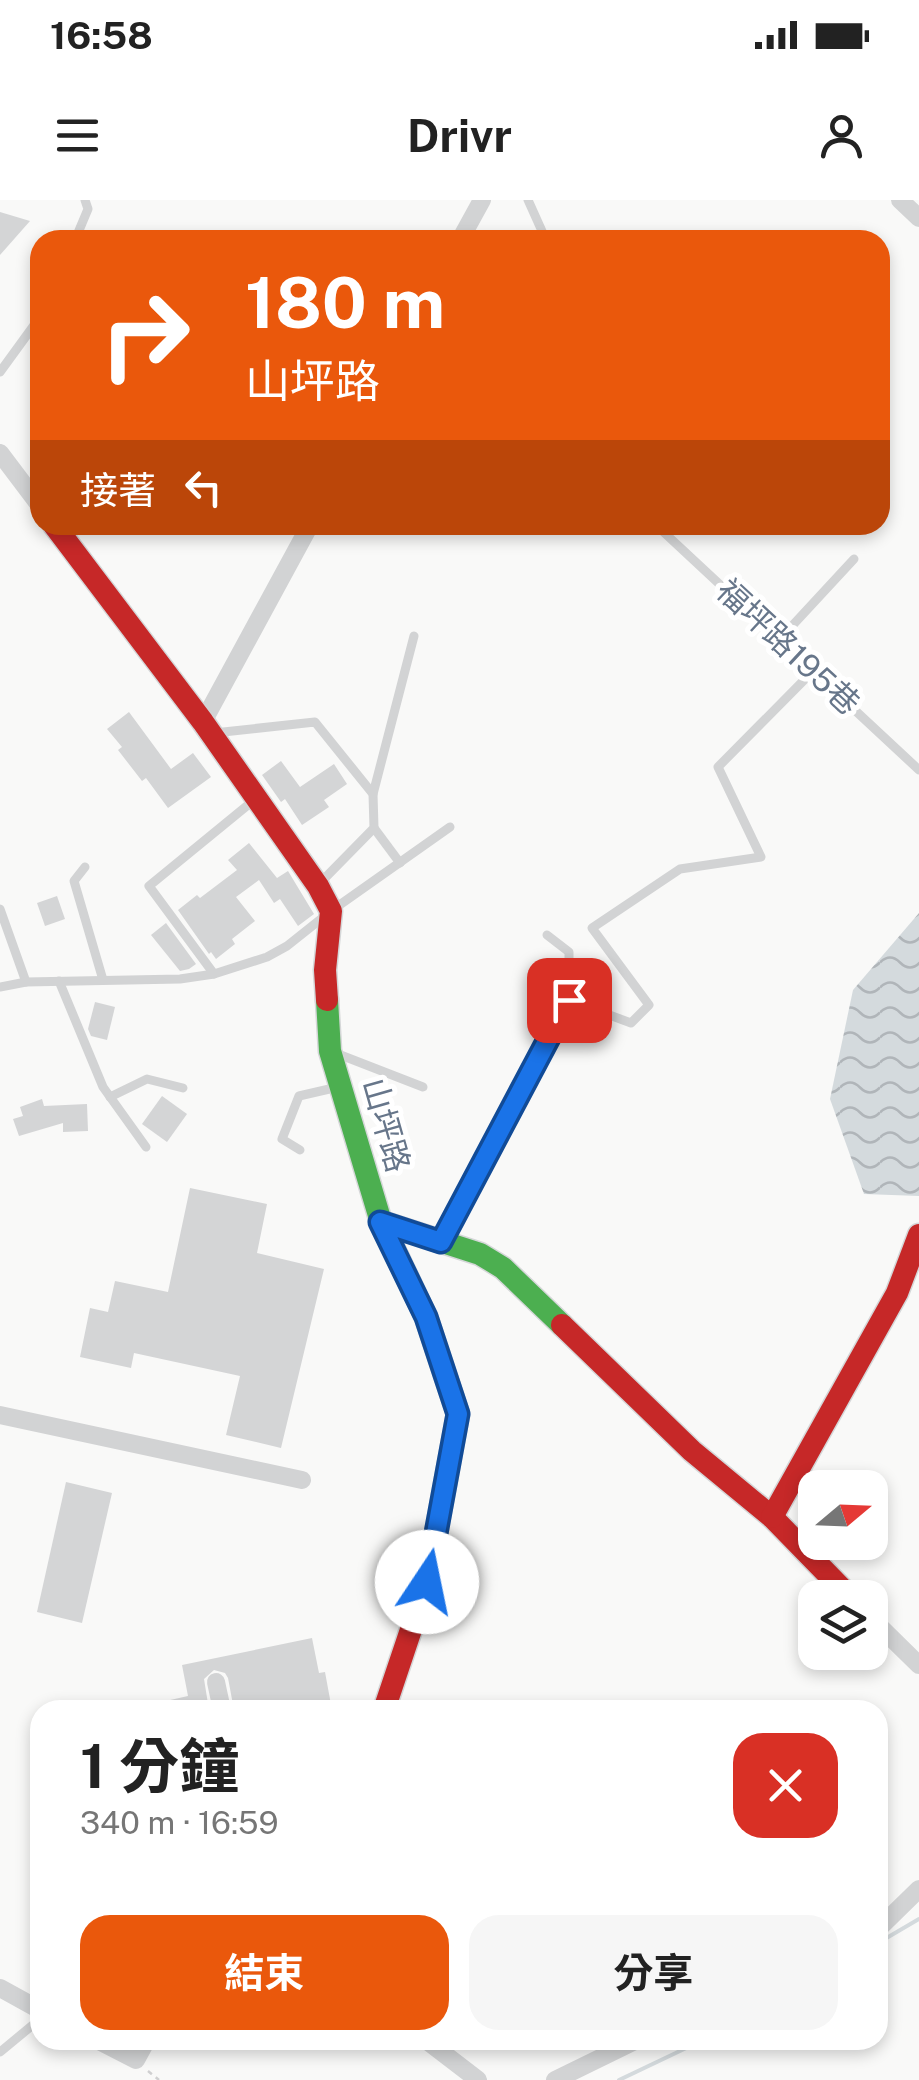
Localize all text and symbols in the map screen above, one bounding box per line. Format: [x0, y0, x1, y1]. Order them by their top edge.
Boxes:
text: 16:58 [50, 13, 153, 58]
icon: menu [50, 108, 105, 163]
icon: person [814, 108, 869, 163]
text: Drivr [407, 109, 512, 162]
text: 180 m [245, 261, 445, 344]
icon: right [80, 270, 210, 400]
text: 山坪路 [245, 354, 380, 407]
icon: left [176, 460, 231, 515]
text: 接著 [80, 468, 156, 513]
street label: 福坪路195巷 [709, 571, 867, 722]
pin [527, 958, 612, 1043]
icon: arrive [542, 973, 597, 1028]
street label: 山坪路 [355, 1074, 417, 1176]
north arrow [798, 1470, 888, 1560]
map controls [798, 1470, 888, 1670]
position arrow [375, 1530, 479, 1634]
button: layers [798, 1580, 888, 1670]
text: 1 分鐘 [80, 1731, 239, 1802]
button: close [733, 1733, 838, 1838]
text: 340 m · 16:59 [80, 1804, 279, 1841]
button: 結束 [80, 1915, 449, 2030]
button: 分享 [469, 1915, 838, 2030]

